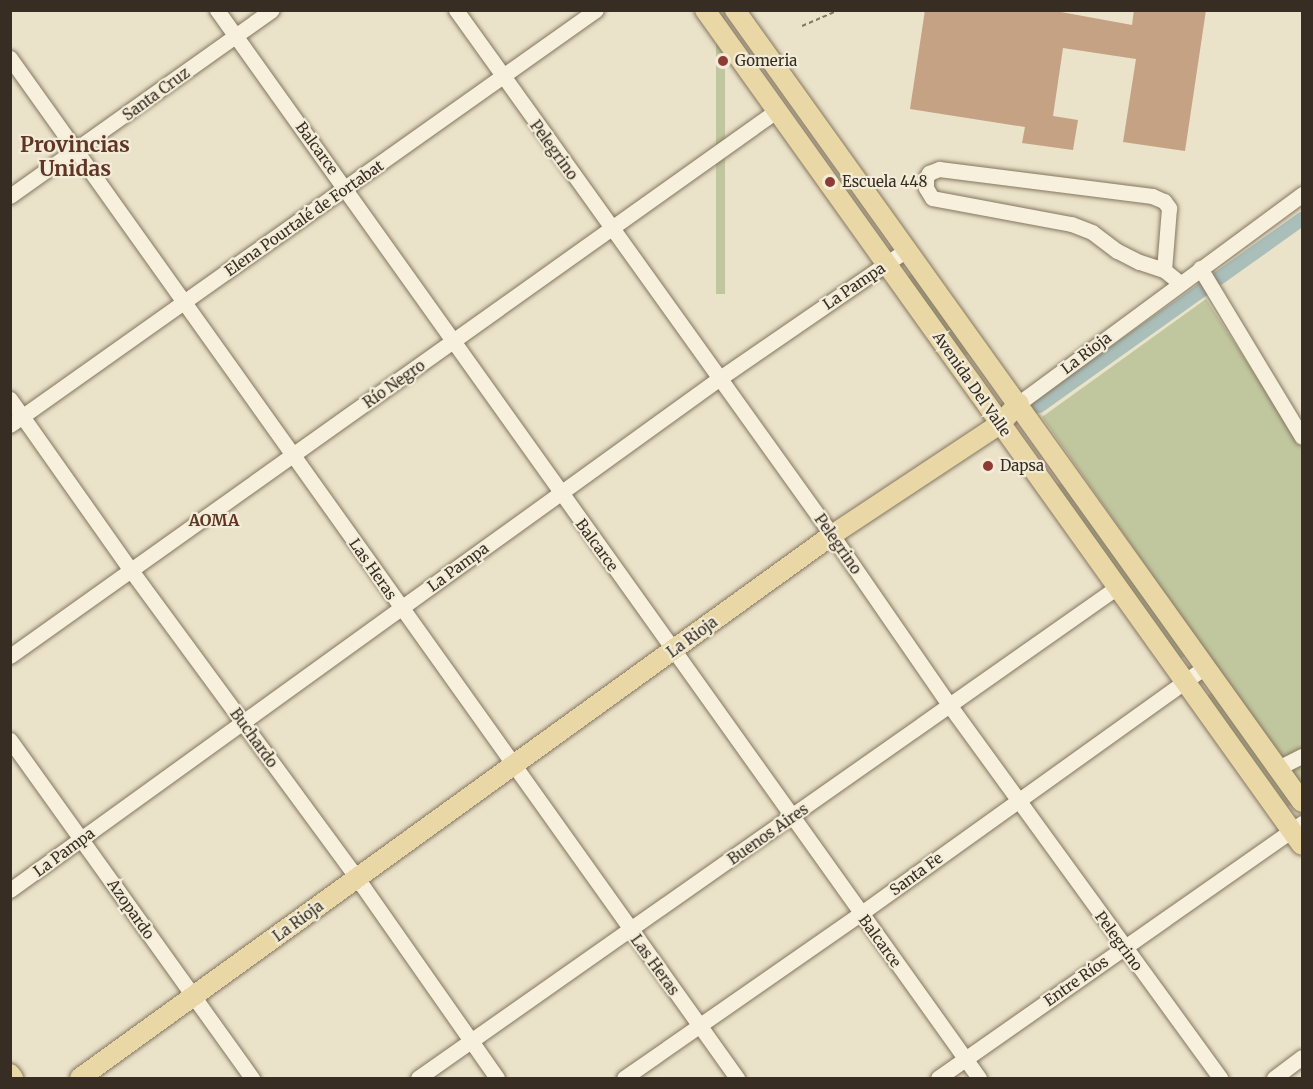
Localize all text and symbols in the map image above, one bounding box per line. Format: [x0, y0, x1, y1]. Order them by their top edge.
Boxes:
place label: Gomeria [735, 52, 797, 70]
marker: Gomeria [716, 54, 730, 68]
street label: Santa Cruz [119, 64, 193, 124]
street label: Pelegrino [526, 117, 582, 183]
street label: Balcarce [292, 118, 342, 178]
district label: Provincias Unidas [20, 132, 130, 182]
street label: Elena Pourtalé de Fortabat [221, 156, 387, 280]
place label: Escuela 448 [842, 173, 927, 191]
marker: Escuela 448 [823, 175, 837, 189]
street label: La Pampa [820, 259, 888, 313]
street label: Avenida Del Valle [929, 328, 1015, 440]
street label: La Rioja [1058, 328, 1114, 378]
street label: Río Negro [360, 356, 428, 412]
place label: Dapsa [1000, 457, 1044, 475]
marker: Dapsa [981, 459, 995, 473]
district label: AOMA [189, 510, 239, 530]
street label: Pelegrino [811, 510, 865, 578]
street label: Balcarce [572, 515, 622, 575]
street label: Las Heras [345, 535, 401, 603]
street label: La Pampa [424, 539, 492, 595]
street label: La Rioja [663, 613, 721, 661]
street label: Buchardo [226, 705, 282, 771]
street label: Buenos Aires [724, 800, 812, 868]
street label: La Pampa [30, 824, 98, 880]
street label: Santa Fe [886, 849, 946, 899]
street label: Azopardo [104, 875, 158, 943]
street label: La Rioja [269, 897, 327, 945]
street label: Pelegrino [1091, 908, 1147, 974]
street label: Balcarce [855, 911, 905, 971]
street label: Las Heras [627, 931, 683, 999]
street label: Entre Ríos [1040, 952, 1112, 1010]

